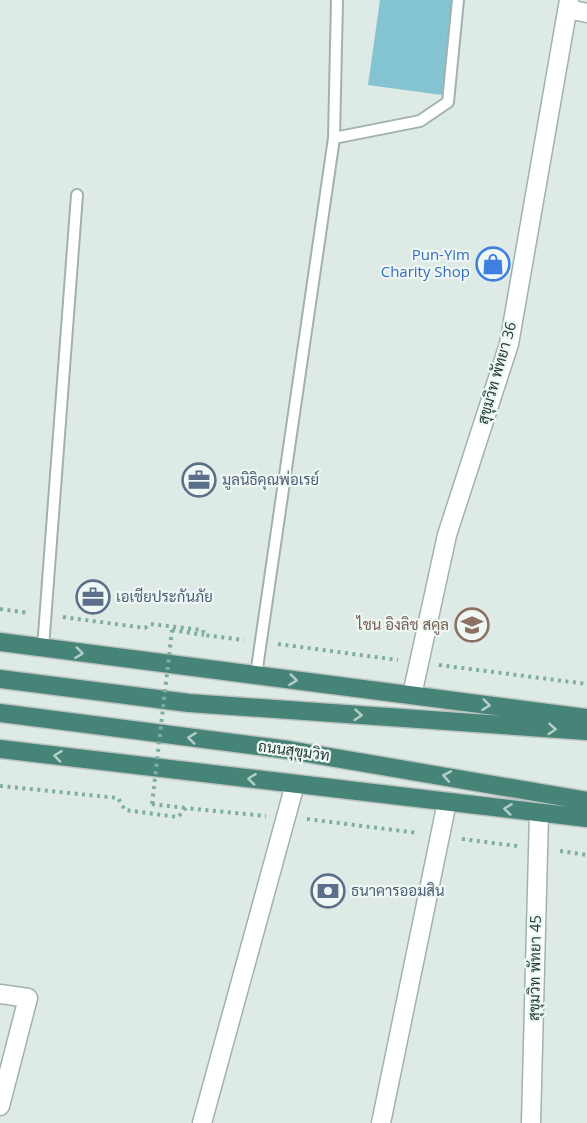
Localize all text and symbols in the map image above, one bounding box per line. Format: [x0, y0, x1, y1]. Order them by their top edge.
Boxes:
place label: Pun-Yim Charity Shop [381, 244, 470, 281]
shop icon: Pun-Yim Charity Shop [475, 246, 511, 282]
street label: สุขุมวิท พัทยา 36 [472, 319, 522, 427]
office icon: มูลนิธิคุณพ่อเรย์ [181, 462, 217, 498]
place label: มูลนิธิคุณพ่อเรย์ [222, 469, 319, 491]
office icon: เอเชียประกันภัย [75, 579, 111, 615]
place label: เอเชียประกันภัย [116, 586, 213, 606]
school or university icon: ไชน อิงลิช สคูล [454, 607, 490, 643]
place label: ไชน อิงลิช สคูล [356, 614, 449, 635]
one-way arrow [74, 646, 83, 658]
one-way arrow [288, 674, 298, 686]
one-way arrow [482, 698, 491, 711]
one-way arrow [353, 708, 362, 721]
one-way arrow [548, 722, 557, 735]
one-way arrow [187, 732, 196, 744]
street label: ถนนสุขุมวิท [257, 735, 331, 767]
one-way arrow [54, 750, 63, 763]
one-way arrow [442, 770, 452, 783]
one-way arrow [247, 773, 256, 786]
one-way arrow [503, 803, 513, 816]
bank icon: ธนาคารออมสิน [310, 873, 346, 909]
place label: ธนาคารออมสิน [351, 880, 445, 900]
street label: สุขุมวิท พัทยา 45 [523, 915, 547, 1021]

